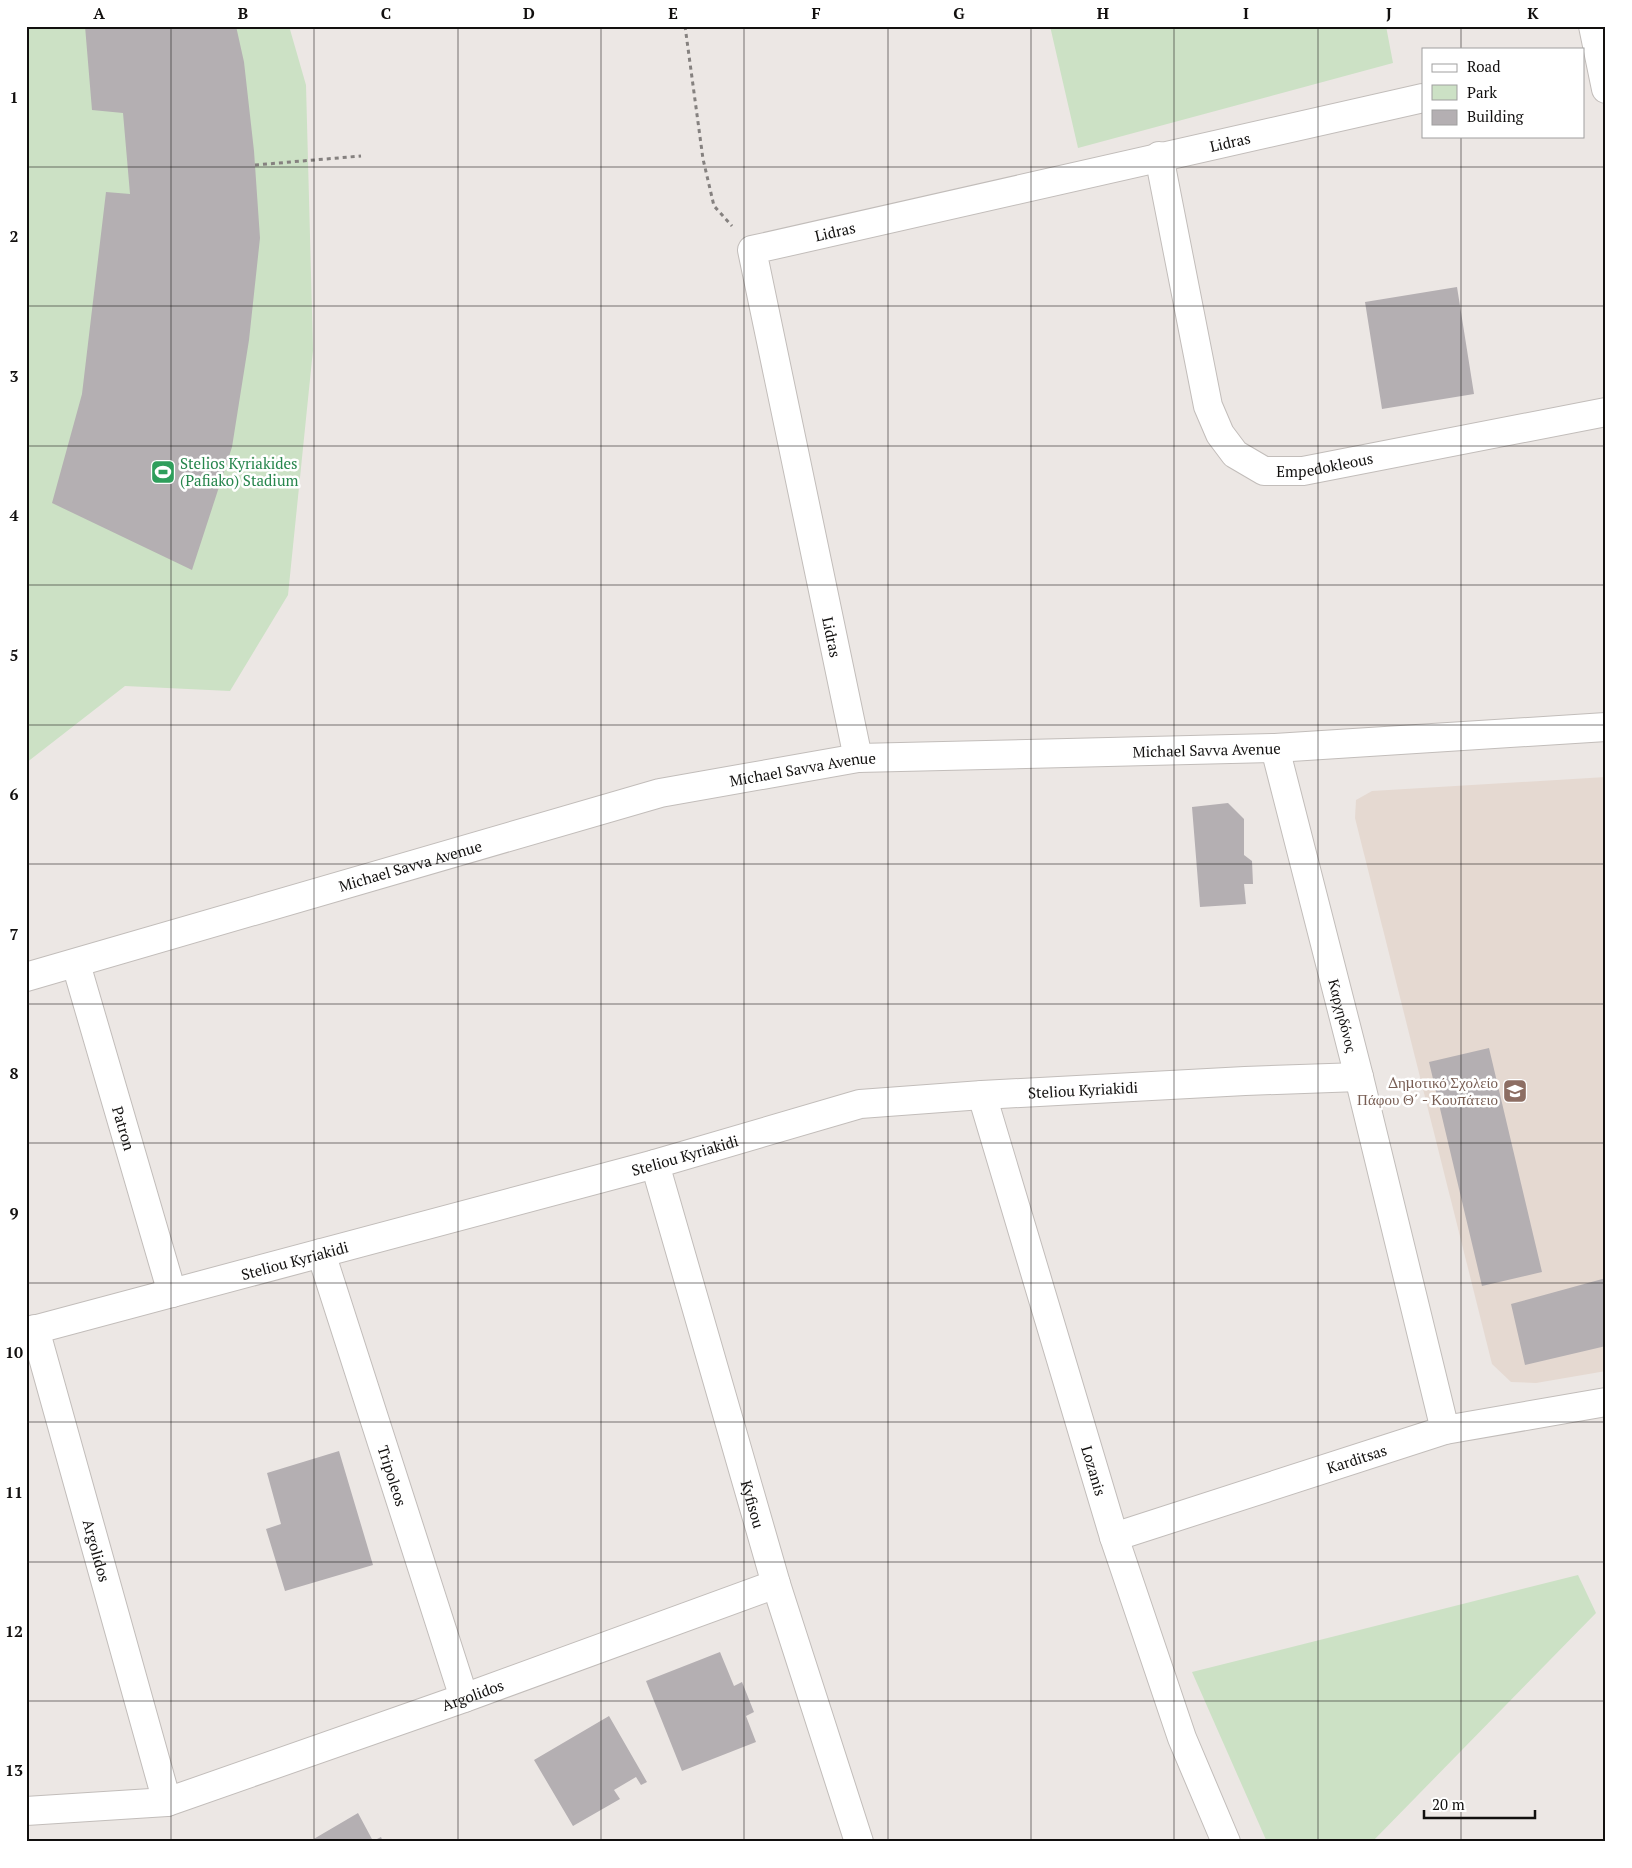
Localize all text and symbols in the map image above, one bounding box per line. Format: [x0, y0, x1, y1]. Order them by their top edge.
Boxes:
text: A [93, 2, 105, 24]
text: B [238, 2, 248, 24]
text: C [381, 2, 391, 24]
text: D [523, 2, 535, 24]
text: E [668, 2, 678, 24]
text: F [811, 2, 821, 24]
text: G [953, 2, 965, 24]
text: H [1097, 2, 1109, 24]
text: I [1243, 2, 1249, 24]
text: J [1386, 2, 1392, 24]
text: K [1527, 2, 1539, 24]
legend [1422, 48, 1584, 138]
text: Road [1467, 56, 1500, 76]
text: Park [1467, 82, 1497, 102]
text: 1 [9, 86, 19, 108]
text: Building [1467, 106, 1525, 126]
street label: Lidras [1208, 127, 1252, 156]
street label: Lidras [813, 217, 857, 245]
text: 2 [9, 225, 19, 247]
text: 3 [9, 365, 19, 387]
street label: Empedokleous [1276, 448, 1375, 481]
place label: Stelios Kyriakides (Pafiako) Stadium [180, 453, 298, 490]
sports icon: Stelios Kyriakides (Pafiako) Stadium [150, 459, 176, 485]
text: 4 [9, 504, 19, 526]
street label: Lidras [818, 615, 846, 659]
text: 5 [9, 644, 19, 666]
street label: Michael Savva Avenue [1132, 738, 1281, 761]
street label: Michael Savva Avenue [728, 748, 876, 791]
text: 6 [9, 783, 19, 805]
street label: Michael Savva Avenue [336, 835, 484, 896]
text: 7 [9, 923, 19, 945]
street label: Καρχηδόνος [1324, 977, 1362, 1054]
text: 8 [9, 1062, 19, 1084]
place label: Δημοτικό Σχολείο Πάφου Θ΄ - Κουπάτειο [1357, 1072, 1498, 1109]
street label: Steliou Kyriakidi [1027, 1077, 1138, 1103]
school or university icon: Δημοτικό Σχολείο Πάφου Θ΄ - Κουπάτειο [1502, 1078, 1528, 1104]
street label: Patron [108, 1104, 140, 1153]
street label: Steliou Kyriakidi [629, 1130, 740, 1180]
text: 9 [9, 1202, 19, 1224]
street label: Steliou Kyriakidi [239, 1236, 350, 1284]
text: 10 [5, 1341, 23, 1363]
street label: Karditsas [1324, 1440, 1389, 1478]
street label: Tripoleos [373, 1443, 412, 1509]
street label: Lozanis [1077, 1443, 1111, 1498]
street label: Kyfisou [737, 1478, 769, 1531]
text: 11 [5, 1481, 23, 1503]
street label: Argolidos [79, 1517, 115, 1584]
text: 12 [5, 1620, 23, 1642]
street label: Argolidos [439, 1674, 506, 1715]
text: 13 [5, 1759, 23, 1781]
scale bar [1424, 1788, 1536, 1820]
text: 20 m [1432, 1794, 1465, 1814]

